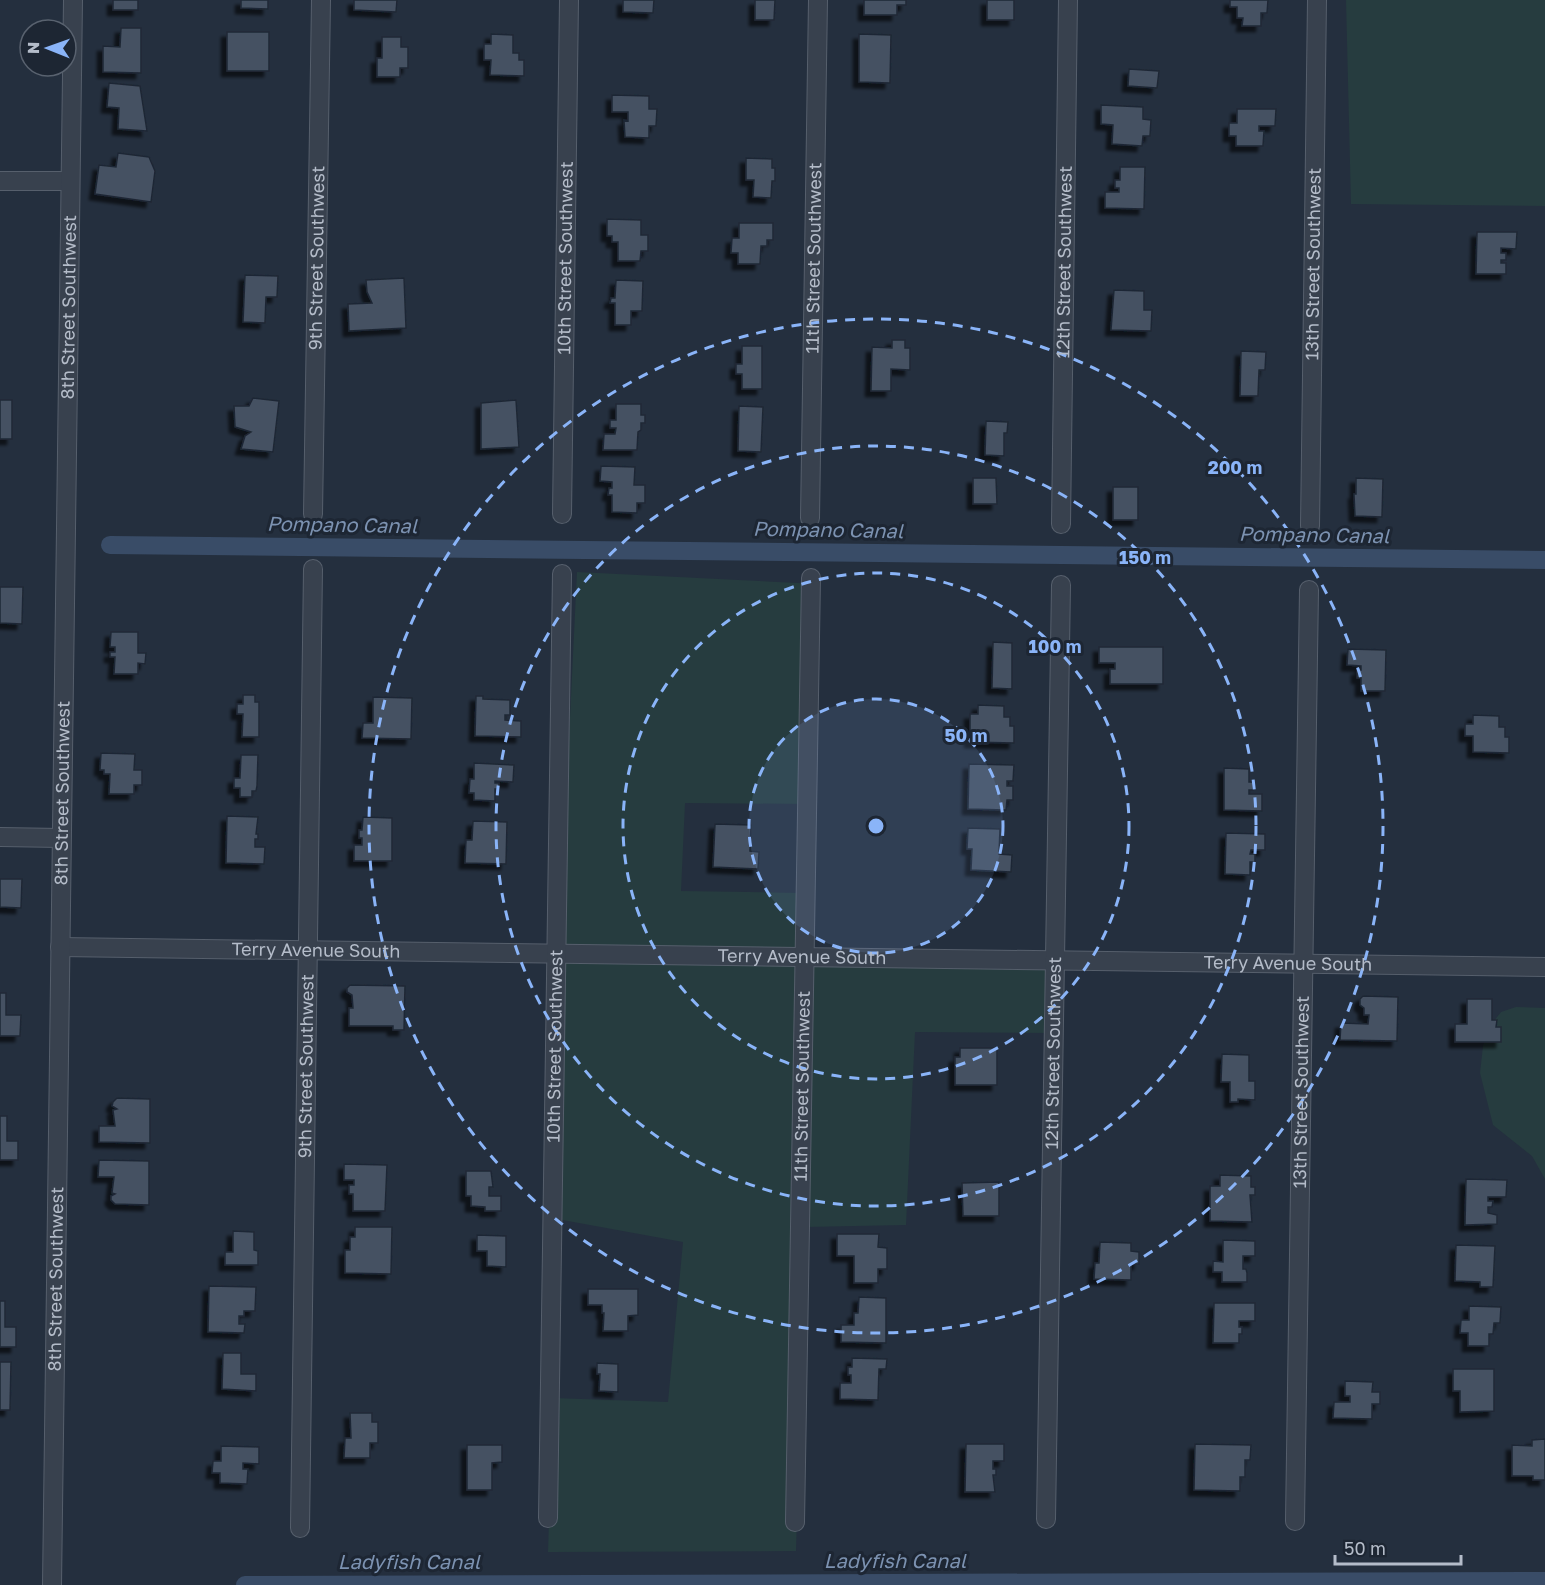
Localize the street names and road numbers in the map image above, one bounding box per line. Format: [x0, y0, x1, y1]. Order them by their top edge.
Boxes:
street label: 10th Street Southwest [552, 161, 577, 355]
street label: 11th Street Southwest [801, 162, 825, 354]
street label: 9th Street Southwest [304, 166, 328, 350]
street label: 12th Street Southwest [1051, 166, 1076, 359]
street label: 13th Street Southwest [1300, 167, 1325, 361]
street label: 8th Street Southwest [56, 215, 80, 400]
street label: 8th Street Southwest [49, 701, 74, 885]
street label: Terry Avenue South [231, 937, 401, 962]
street label: Terry Avenue South [717, 944, 886, 968]
street label: 10th Street Southwest [542, 949, 566, 1143]
street label: Terry Avenue South [1203, 950, 1372, 975]
street label: 12th Street Southwest [1040, 957, 1065, 1150]
street label: 9th Street Southwest [293, 974, 318, 1158]
street label: 11th Street Southwest [789, 990, 814, 1182]
street label: 13th Street Southwest [1288, 995, 1313, 1189]
street label: 8th Street Southwest [43, 1187, 67, 1371]

